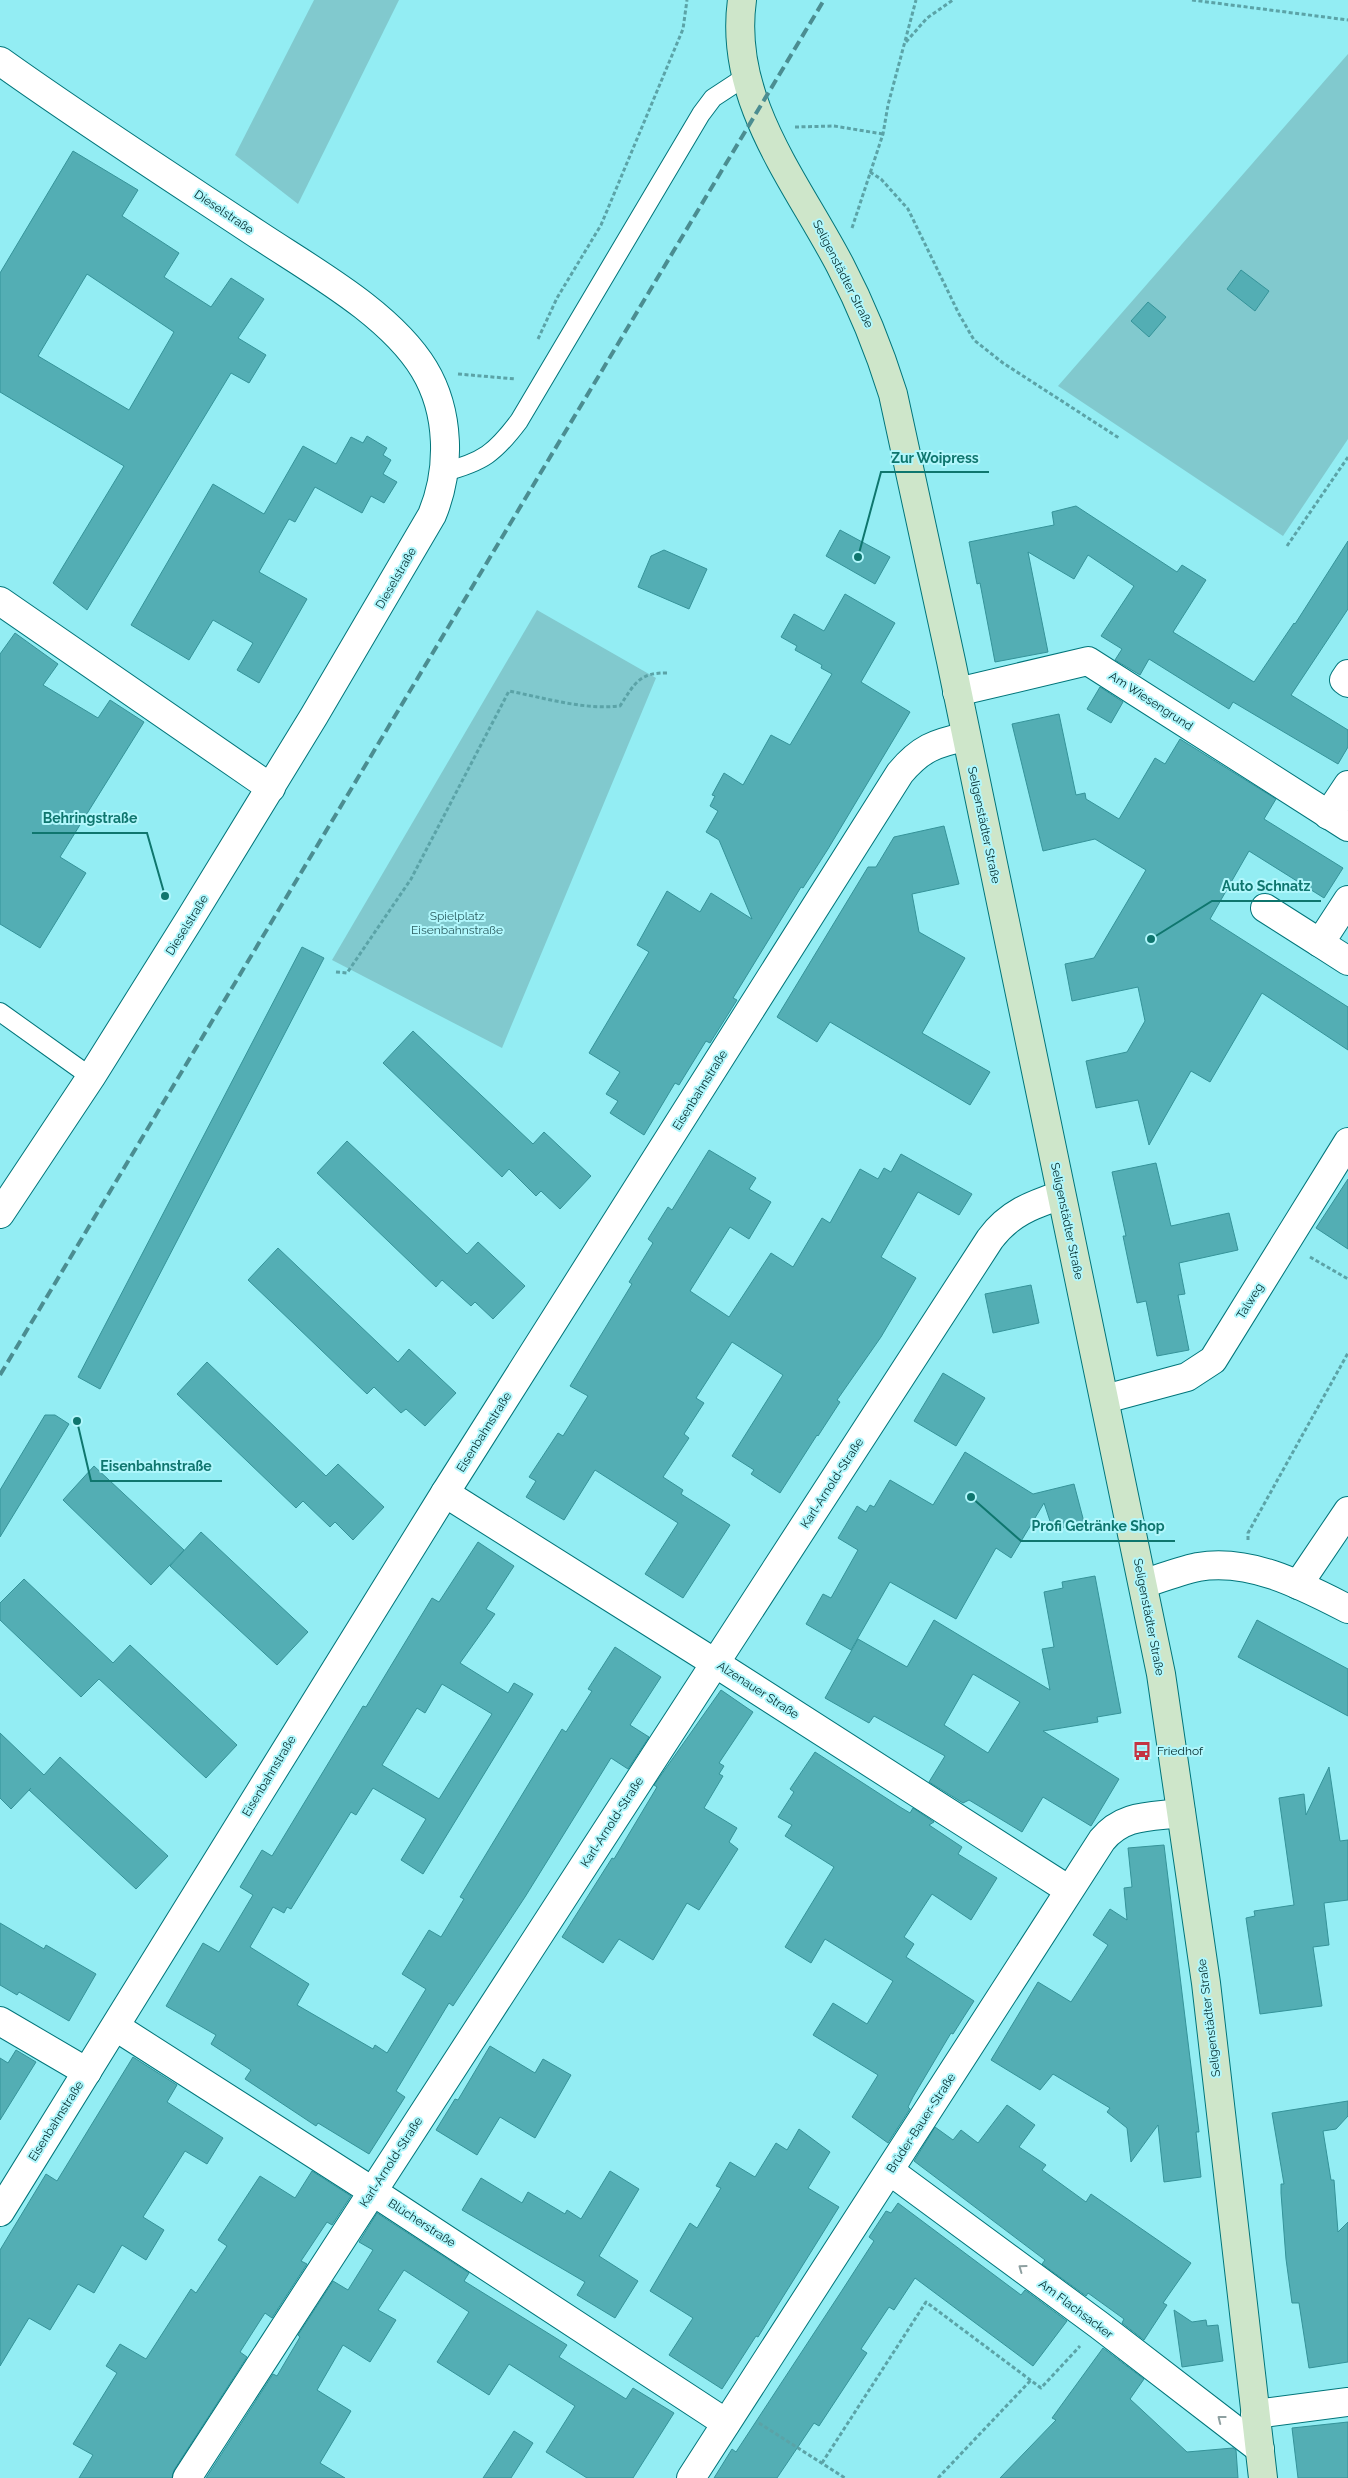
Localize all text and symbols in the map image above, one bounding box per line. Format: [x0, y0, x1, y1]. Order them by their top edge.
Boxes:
street label: Dieselstraße [192, 187, 256, 237]
street label: Seligenstädter Straße [810, 218, 876, 330]
callout: Zur Woipress [881, 443, 989, 472]
text: Zur Woipress [891, 450, 979, 466]
street label: Dieselstraße [373, 545, 419, 611]
street label: Am Wiesengrund [1106, 669, 1196, 733]
street label: Seligenstädter Straße [965, 765, 1003, 885]
callout: Behringstraße [32, 804, 147, 833]
text: Behringstraße [43, 810, 138, 826]
callout: Auto Schnatz [1212, 872, 1321, 901]
text: Auto Schnatz [1222, 878, 1310, 894]
street label: Dieselstraße [163, 892, 211, 958]
park label: Spielplatz Eisenbahnstraße [411, 909, 503, 937]
street label: Eisenbahnstraße [670, 1047, 730, 1133]
street label: Seligenstädter Straße [1048, 1161, 1086, 1281]
street label: Talweg [1234, 1280, 1266, 1322]
street label: Eisenbahnstraße [454, 1389, 514, 1475]
street label: Karl-Arnold-Straße [798, 1435, 866, 1531]
callout: Eisenbahnstraße [91, 1452, 222, 1481]
text: Eisenbahnstraße [100, 1458, 212, 1474]
callout: Profi Getränke Shop [1021, 1512, 1175, 1541]
text: Profi Getränke Shop [1031, 1518, 1165, 1534]
street label: Seligenstädter Straße [1131, 1557, 1167, 1677]
street label: Alzenauer Straße [715, 1658, 801, 1722]
street label: Eisenbahnstraße [239, 1733, 299, 1819]
bus stop icon: Friedhof [1131, 1740, 1153, 1762]
place label: Friedhof [1157, 1744, 1204, 1758]
street label: Karl-Arnold-Straße [578, 1774, 646, 1870]
street label: Seligenstädter Straße [1195, 1958, 1223, 2078]
street label: Brüder-Bauer-Straße [884, 2071, 958, 2175]
street label: Eisenbahnstraße [26, 2078, 86, 2164]
street label: Karl-Arnold-Straße [357, 2114, 425, 2210]
street label: Blücherstraße [386, 2196, 458, 2250]
one-way arrow [1019, 2266, 1028, 2274]
street label: Am Flachsacker [1036, 2277, 1116, 2342]
one-way arrow [1218, 2417, 1227, 2425]

